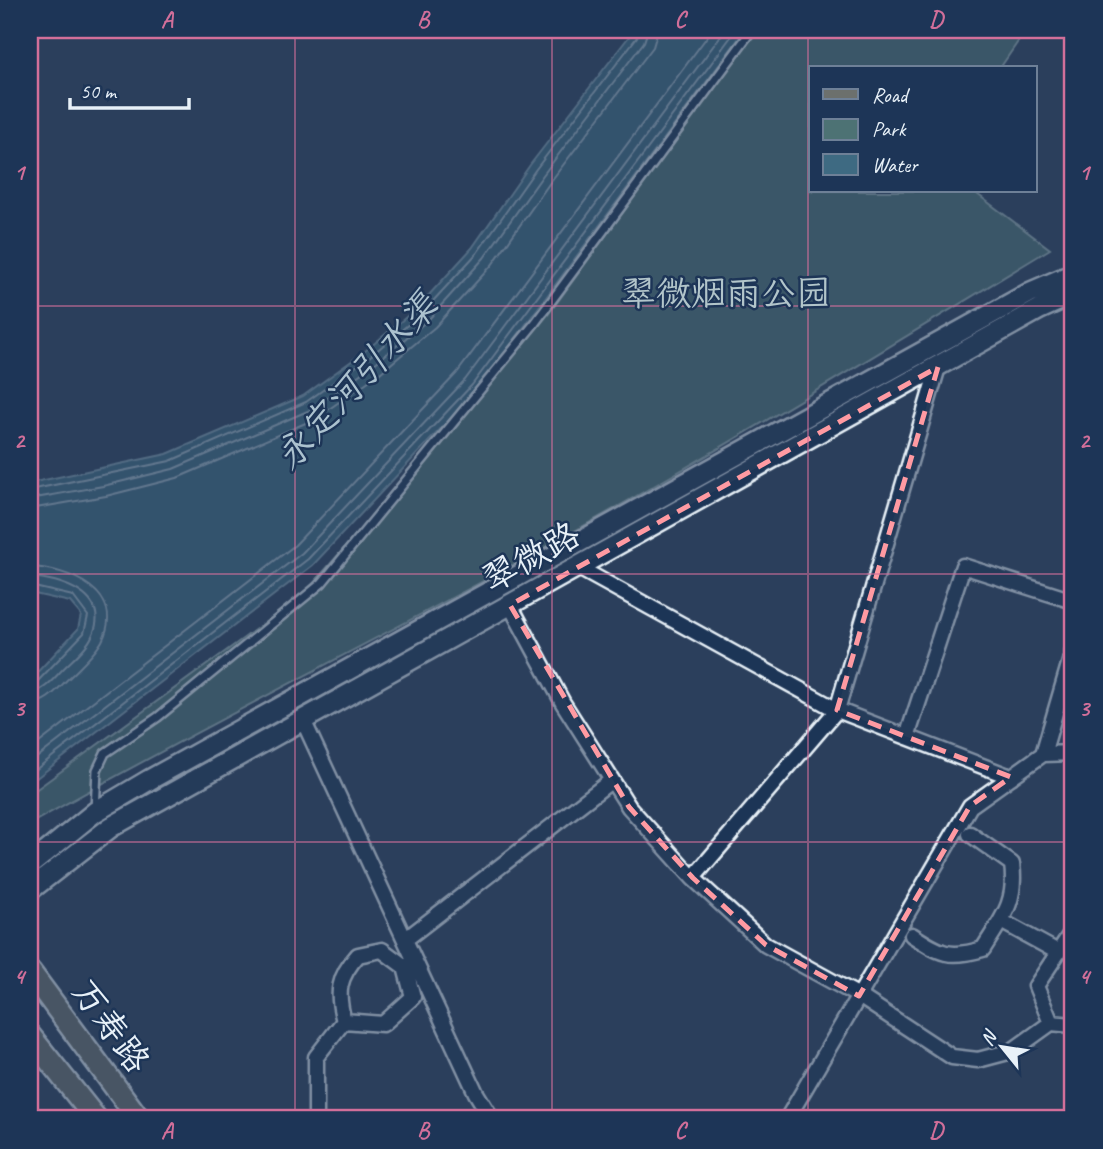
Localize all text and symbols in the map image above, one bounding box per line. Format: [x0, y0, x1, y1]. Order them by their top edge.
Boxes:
text: A [161, 5, 175, 34]
text: B [417, 5, 431, 34]
text: C [675, 5, 689, 34]
text: D [929, 5, 945, 34]
scale bar [70, 66, 189, 110]
legend [809, 66, 1036, 192]
text: 50 m [80, 78, 118, 104]
text: Road [872, 82, 911, 108]
text: Park [872, 116, 907, 142]
text: Water [872, 152, 919, 178]
text: 1 [14, 158, 27, 187]
text: 1 [1079, 158, 1092, 187]
park label: 翠微烟雨公园 [621, 271, 831, 316]
water label: 永定河引水渠 [264, 281, 450, 479]
text: 2 [14, 426, 27, 455]
text: 2 [1079, 426, 1092, 455]
street label: 翠微路 [474, 512, 588, 602]
text: 3 [14, 694, 27, 723]
text: 3 [1079, 694, 1092, 723]
text: 4 [14, 962, 27, 991]
text: 4 [1079, 962, 1092, 991]
street label: 万寿路 [62, 970, 160, 1082]
north arrow [967, 1012, 1036, 1082]
text: N [975, 1025, 1003, 1050]
text: A [161, 1116, 175, 1145]
text: B [417, 1116, 431, 1145]
text: C [675, 1116, 689, 1145]
text: D [929, 1116, 945, 1145]

